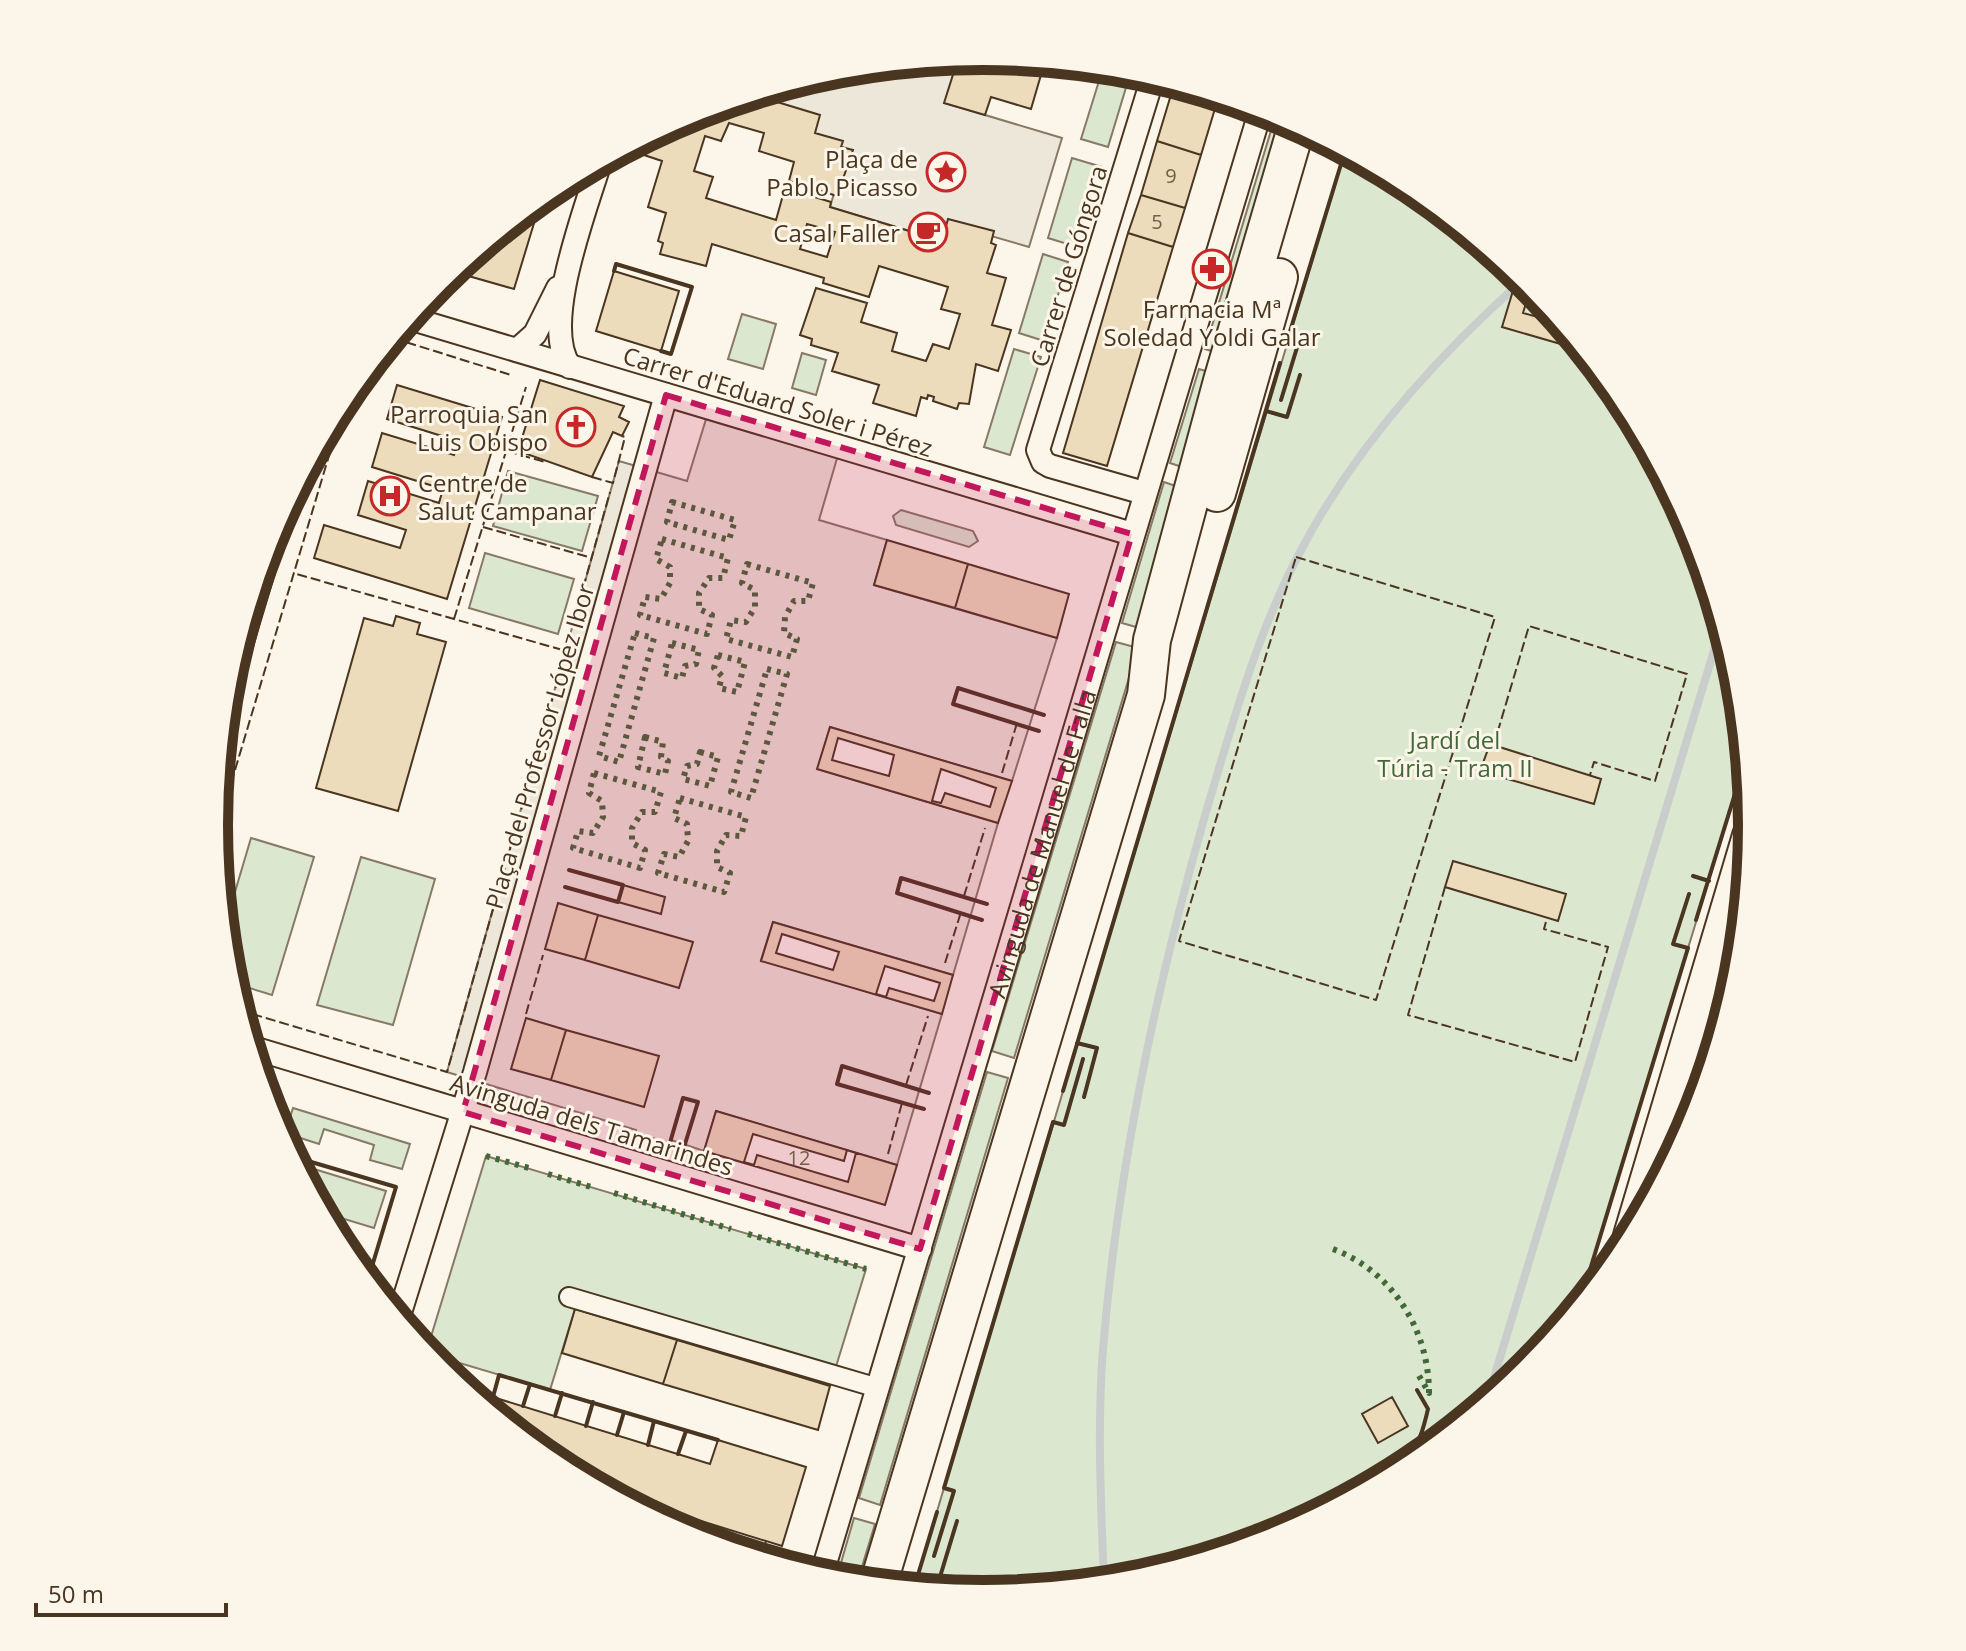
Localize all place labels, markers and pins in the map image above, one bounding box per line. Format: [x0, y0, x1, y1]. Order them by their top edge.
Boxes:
place label: Plaça de Pablo Picasso [766, 142, 918, 203]
place icon: Plaça de Pablo Picasso [925, 151, 967, 193]
cafe icon: Casal Faller [907, 211, 949, 253]
place label: Casal Faller [773, 216, 900, 249]
pharmacy icon: Farmacia Mª Soledad Yoldi Galar [1191, 248, 1233, 290]
place label: Farmacia Mª Soledad Yoldi Galar [1104, 292, 1321, 353]
place label: Parroquia San Luis Obispo [390, 397, 548, 458]
church icon: Parroquia San Luis Obispo [555, 406, 597, 448]
place label: Centre de Salut Campanar [418, 466, 597, 527]
hospital icon: Centre de Salut Campanar [369, 475, 411, 517]

